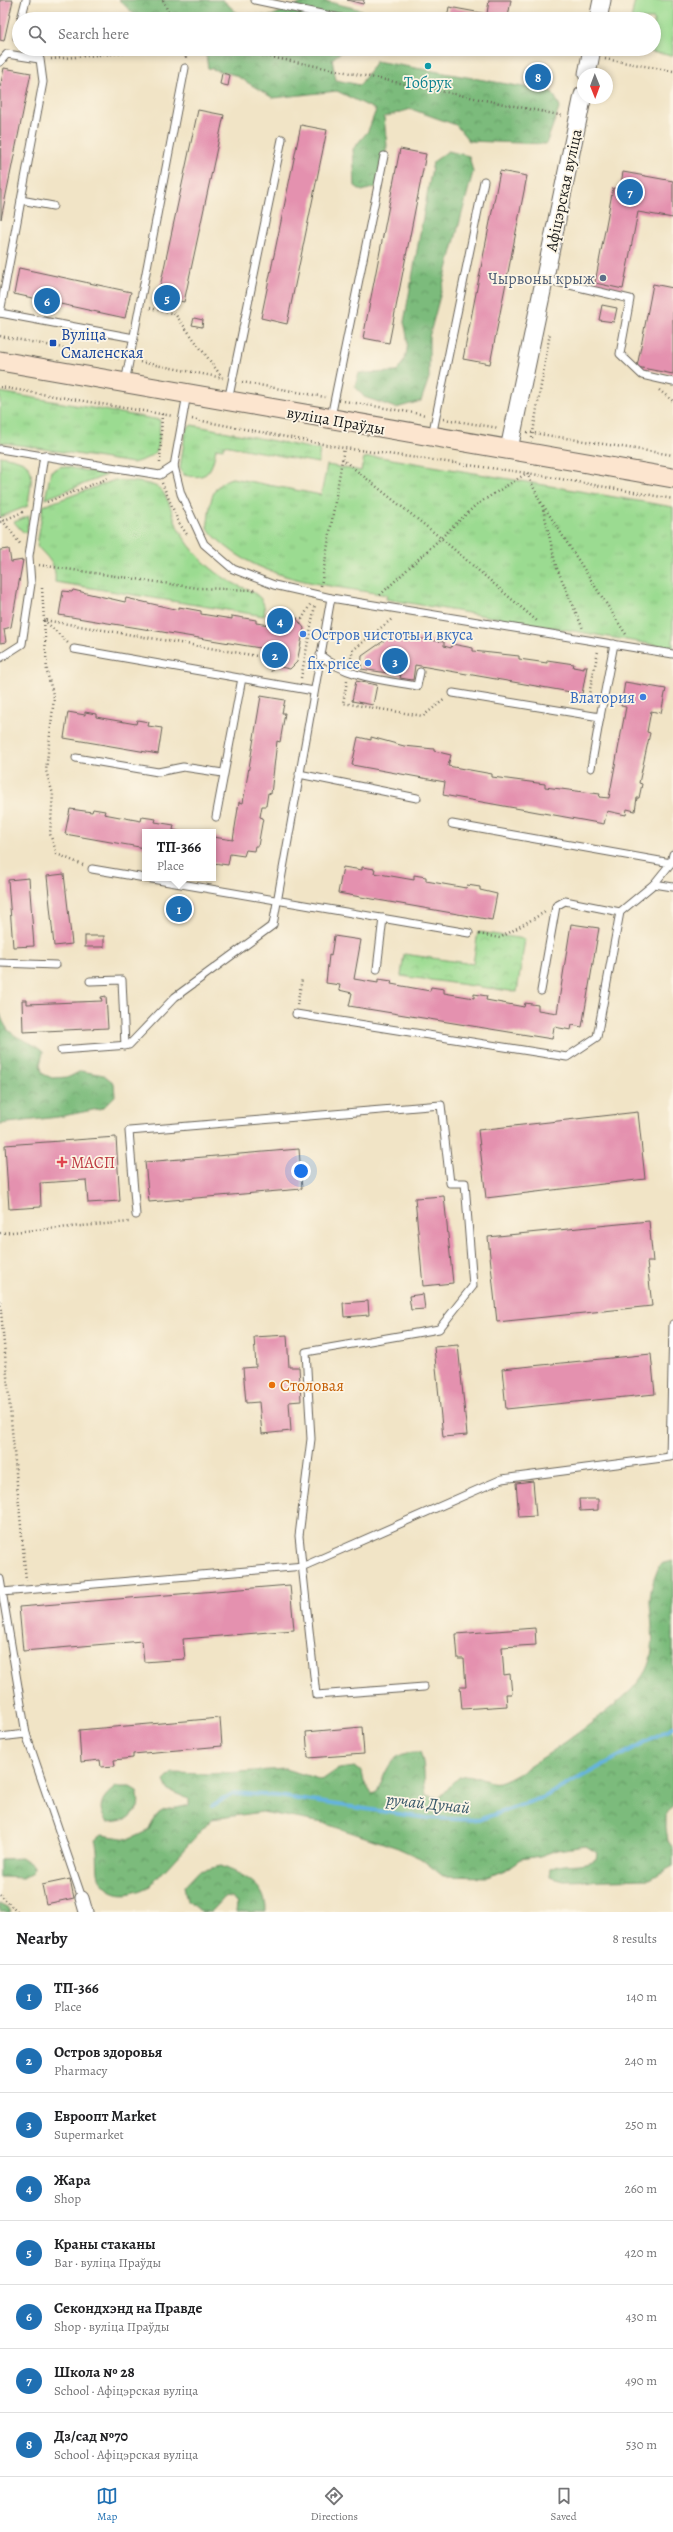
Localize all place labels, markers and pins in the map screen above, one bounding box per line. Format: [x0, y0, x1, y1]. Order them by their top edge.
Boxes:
marker: Тобрук [423, 61, 433, 71]
pin: 8 [525, 62, 551, 92]
place label: Тобрук [404, 72, 452, 94]
pin: 7 [617, 177, 643, 207]
place label: Чырвоны крыж [488, 268, 595, 290]
marker: Чырвоны крыж [598, 273, 608, 283]
pin: 5 [154, 283, 180, 313]
pin: 6 [34, 286, 60, 316]
place label: Вуліца Смаленская [61, 324, 144, 364]
marker: Вуліца Смаленская [48, 338, 58, 348]
pin: 4 [267, 606, 293, 636]
place label: Остров чистоты и вкуса [311, 624, 474, 646]
marker: Остров чистоты и вкуса [298, 629, 308, 639]
pin: 2 [262, 640, 288, 670]
pin: 3 [382, 646, 408, 676]
place label: fix price [307, 653, 360, 675]
marker: fix price [363, 658, 373, 668]
place label: Влатория [569, 687, 635, 709]
marker: Влатория [638, 692, 648, 702]
pin: 1 [166, 894, 192, 924]
place label: МАСП [71, 1152, 115, 1174]
marker: МАСП [56, 1156, 68, 1168]
place label: Столовая [280, 1375, 344, 1397]
marker: Столовая [267, 1380, 277, 1390]

